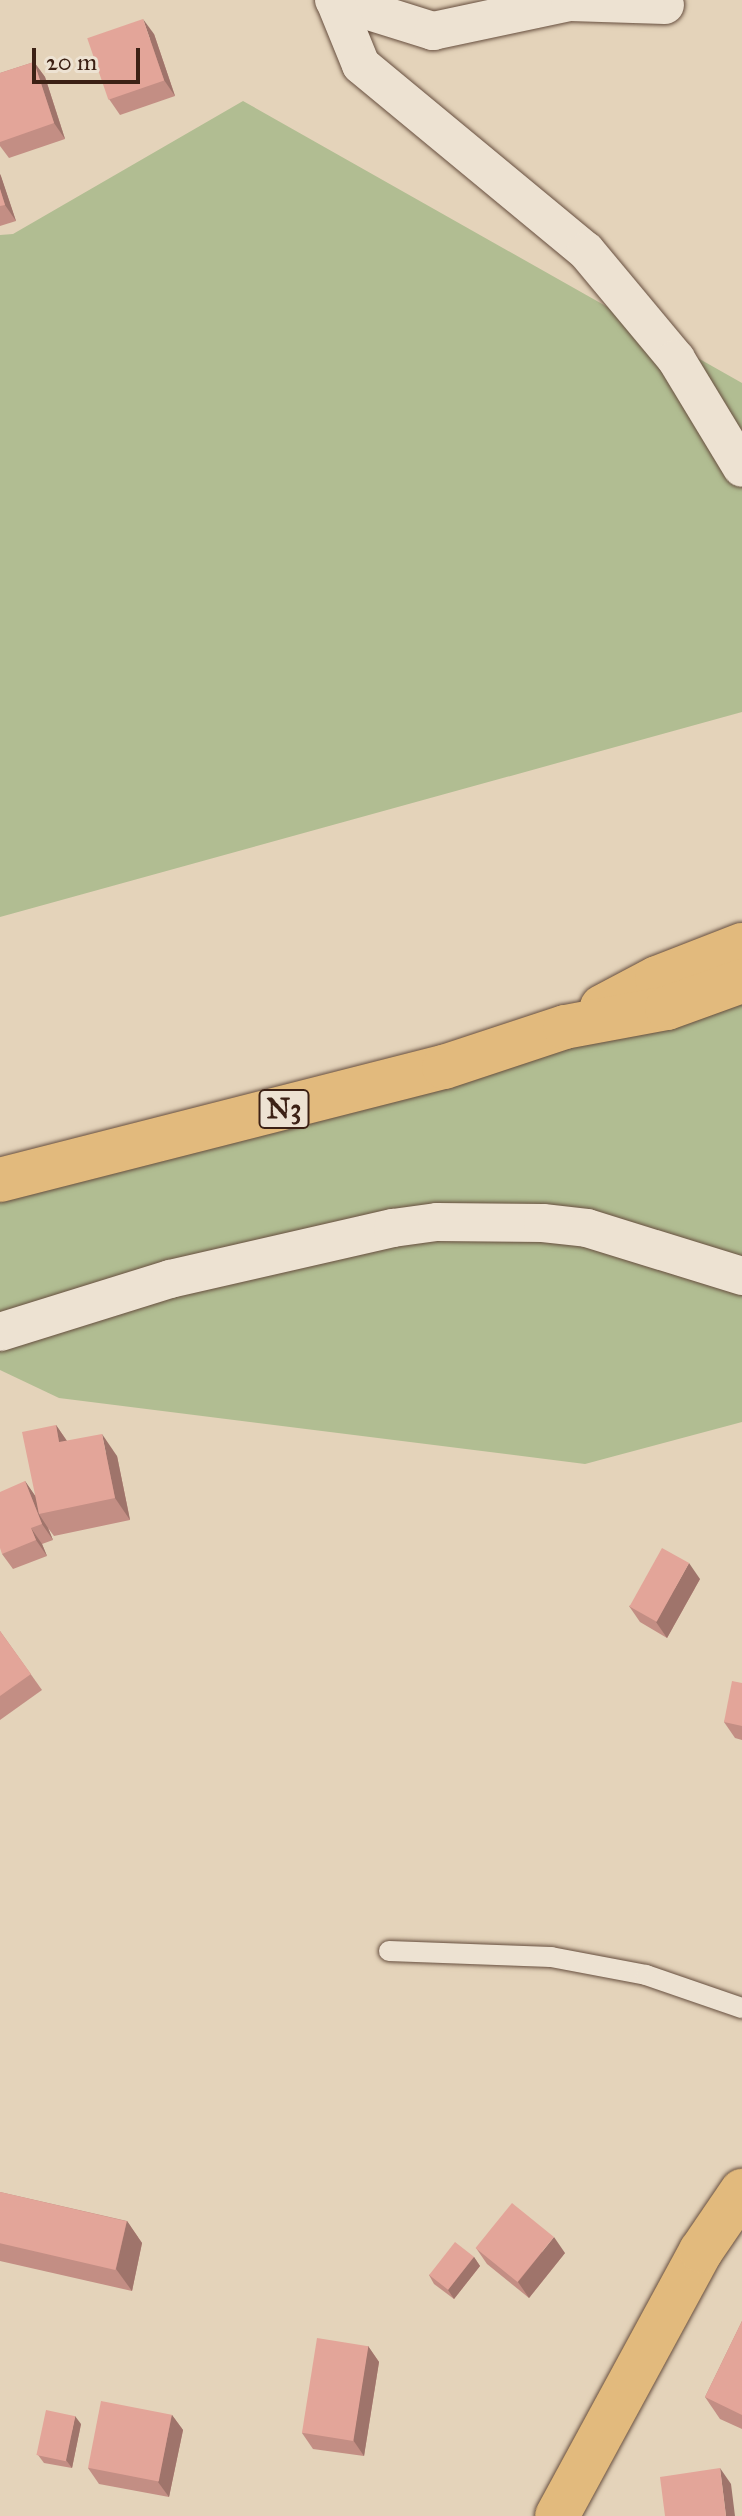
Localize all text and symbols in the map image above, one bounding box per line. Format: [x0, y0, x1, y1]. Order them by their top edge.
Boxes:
scale bar [36, 32, 144, 82]
text: 20 m [46, 47, 97, 77]
road number: N3 [258, 1085, 310, 1133]

